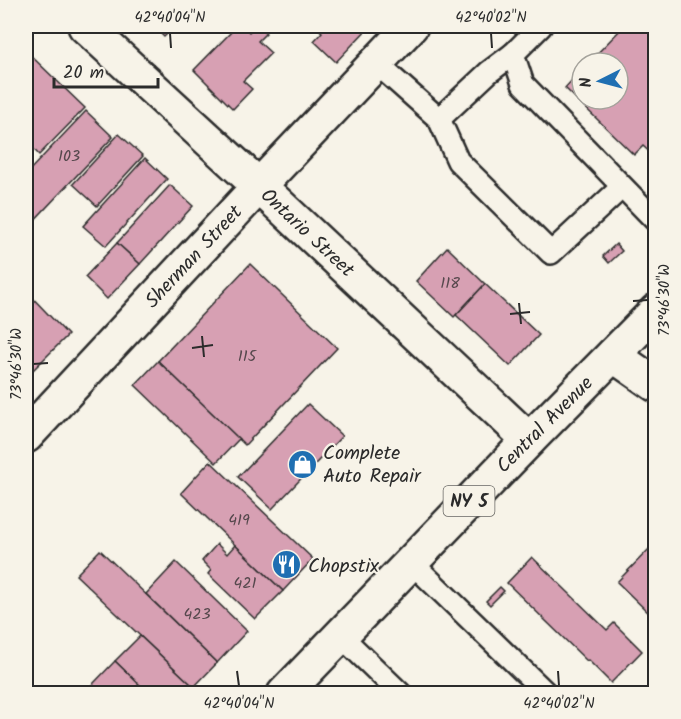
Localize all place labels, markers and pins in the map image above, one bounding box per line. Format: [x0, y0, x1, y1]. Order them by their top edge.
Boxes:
place label: Complete Auto Repair [323, 438, 422, 493]
shop icon: Complete Auto Repair [286, 448, 318, 480]
restaurant icon: Chopstix [271, 549, 303, 581]
place label: Chopstix [308, 551, 379, 583]

